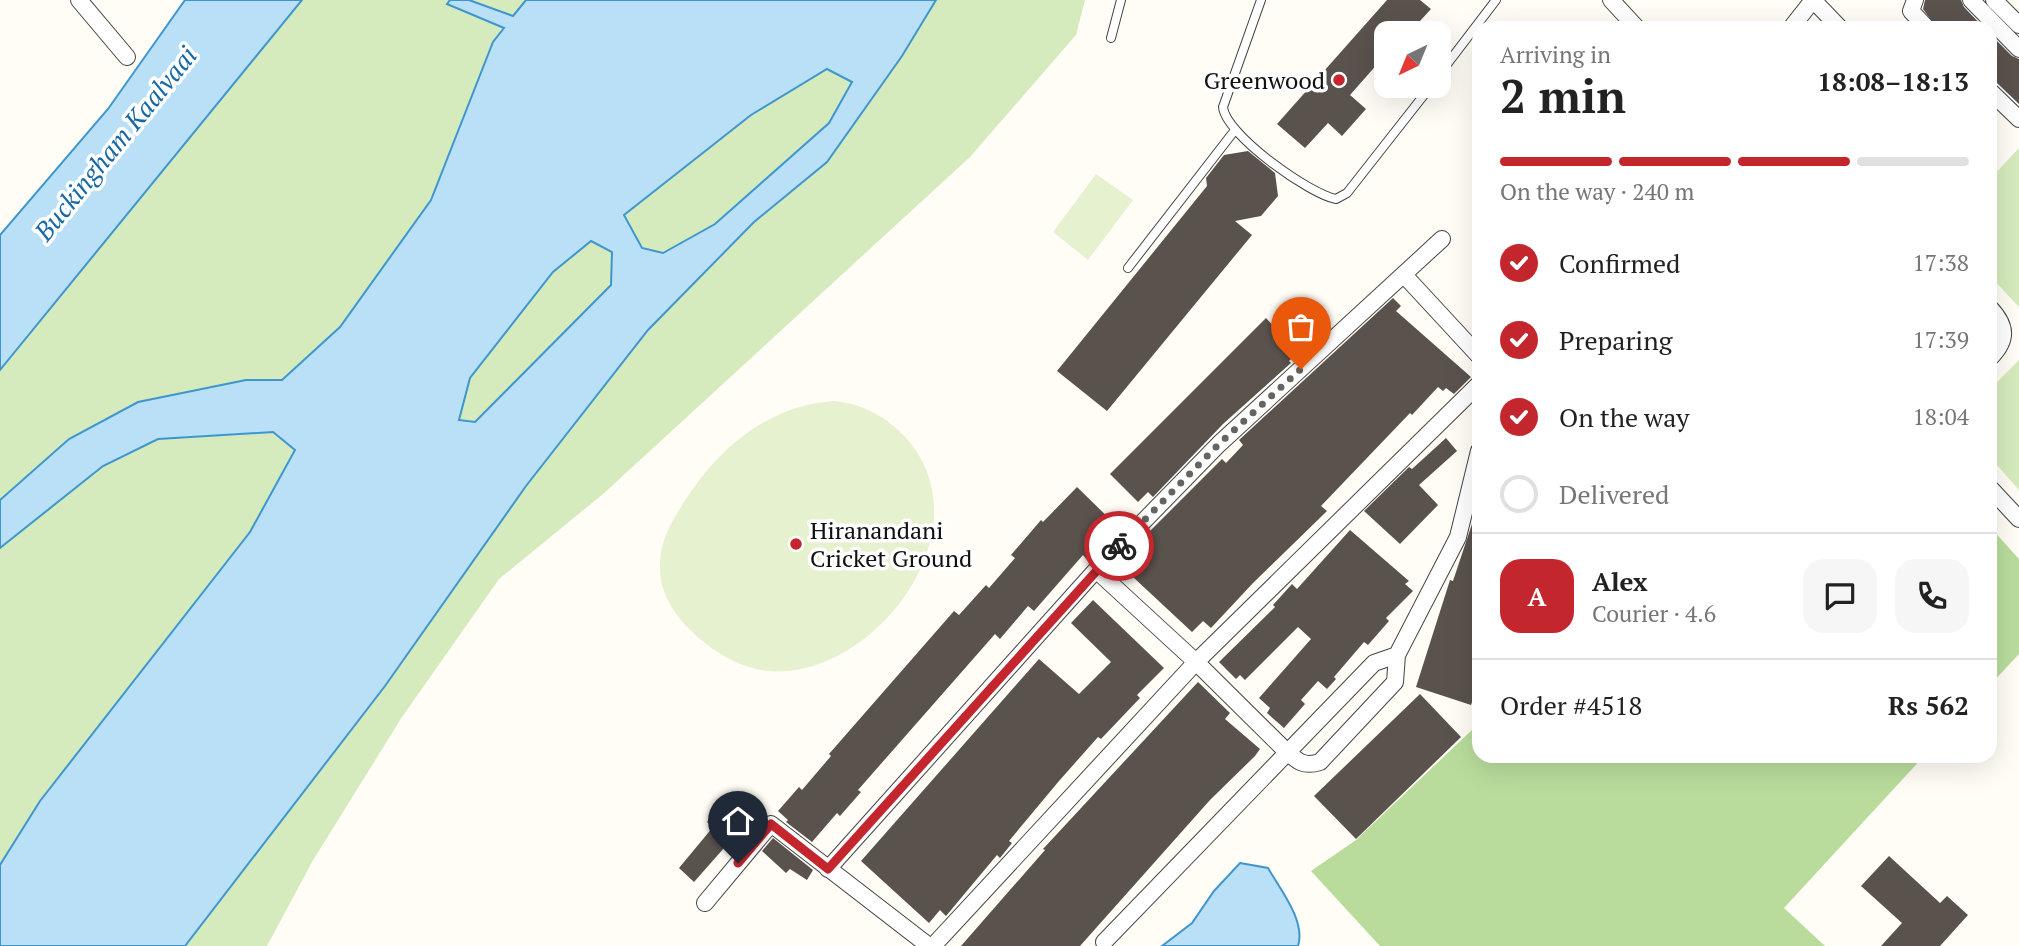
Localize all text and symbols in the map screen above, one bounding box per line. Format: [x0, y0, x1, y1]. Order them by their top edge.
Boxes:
north arrow [1374, 21, 1451, 98]
map controls [1374, 21, 1451, 98]
water label: Buckingham Kaalvaai [26, 39, 204, 248]
text: Arriving in [1500, 39, 1611, 70]
place label: Greenwood [1204, 64, 1325, 96]
text: 18:08–18:13 [1817, 64, 1969, 98]
text: 2 min [1500, 65, 1626, 126]
marker: Greenwood [1331, 72, 1347, 88]
text: On the way · 240 m [1500, 176, 1694, 207]
icon: check [1500, 244, 1538, 282]
text: Confirmed [1559, 246, 1680, 280]
text: 17:38 [1912, 247, 1969, 278]
pin [1271, 297, 1331, 369]
icon: bag [1282, 308, 1320, 346]
icon: check [1500, 321, 1538, 359]
text: Preparing [1559, 323, 1672, 357]
text: 17:39 [1912, 324, 1969, 355]
icon: check [1500, 398, 1538, 436]
text: On the way [1559, 400, 1690, 434]
text: 18:04 [1912, 401, 1969, 432]
text: Delivered [1559, 477, 1669, 511]
courier [1084, 511, 1154, 581]
place label: Hiranandani Cricket Ground [810, 514, 972, 574]
icon: bike [1100, 527, 1138, 565]
marker: Hiranandani Cricket Ground [788, 536, 804, 552]
button: chat [1803, 559, 1877, 633]
button: phone [1895, 559, 1969, 633]
text: Alex [1592, 564, 1648, 598]
text: A [1528, 579, 1546, 613]
text: Courier · 4.6 [1592, 598, 1716, 629]
text: Order #4518 [1500, 688, 1642, 722]
text: Rs 562 [1888, 688, 1969, 722]
pin [708, 791, 768, 863]
icon: home [719, 802, 757, 840]

